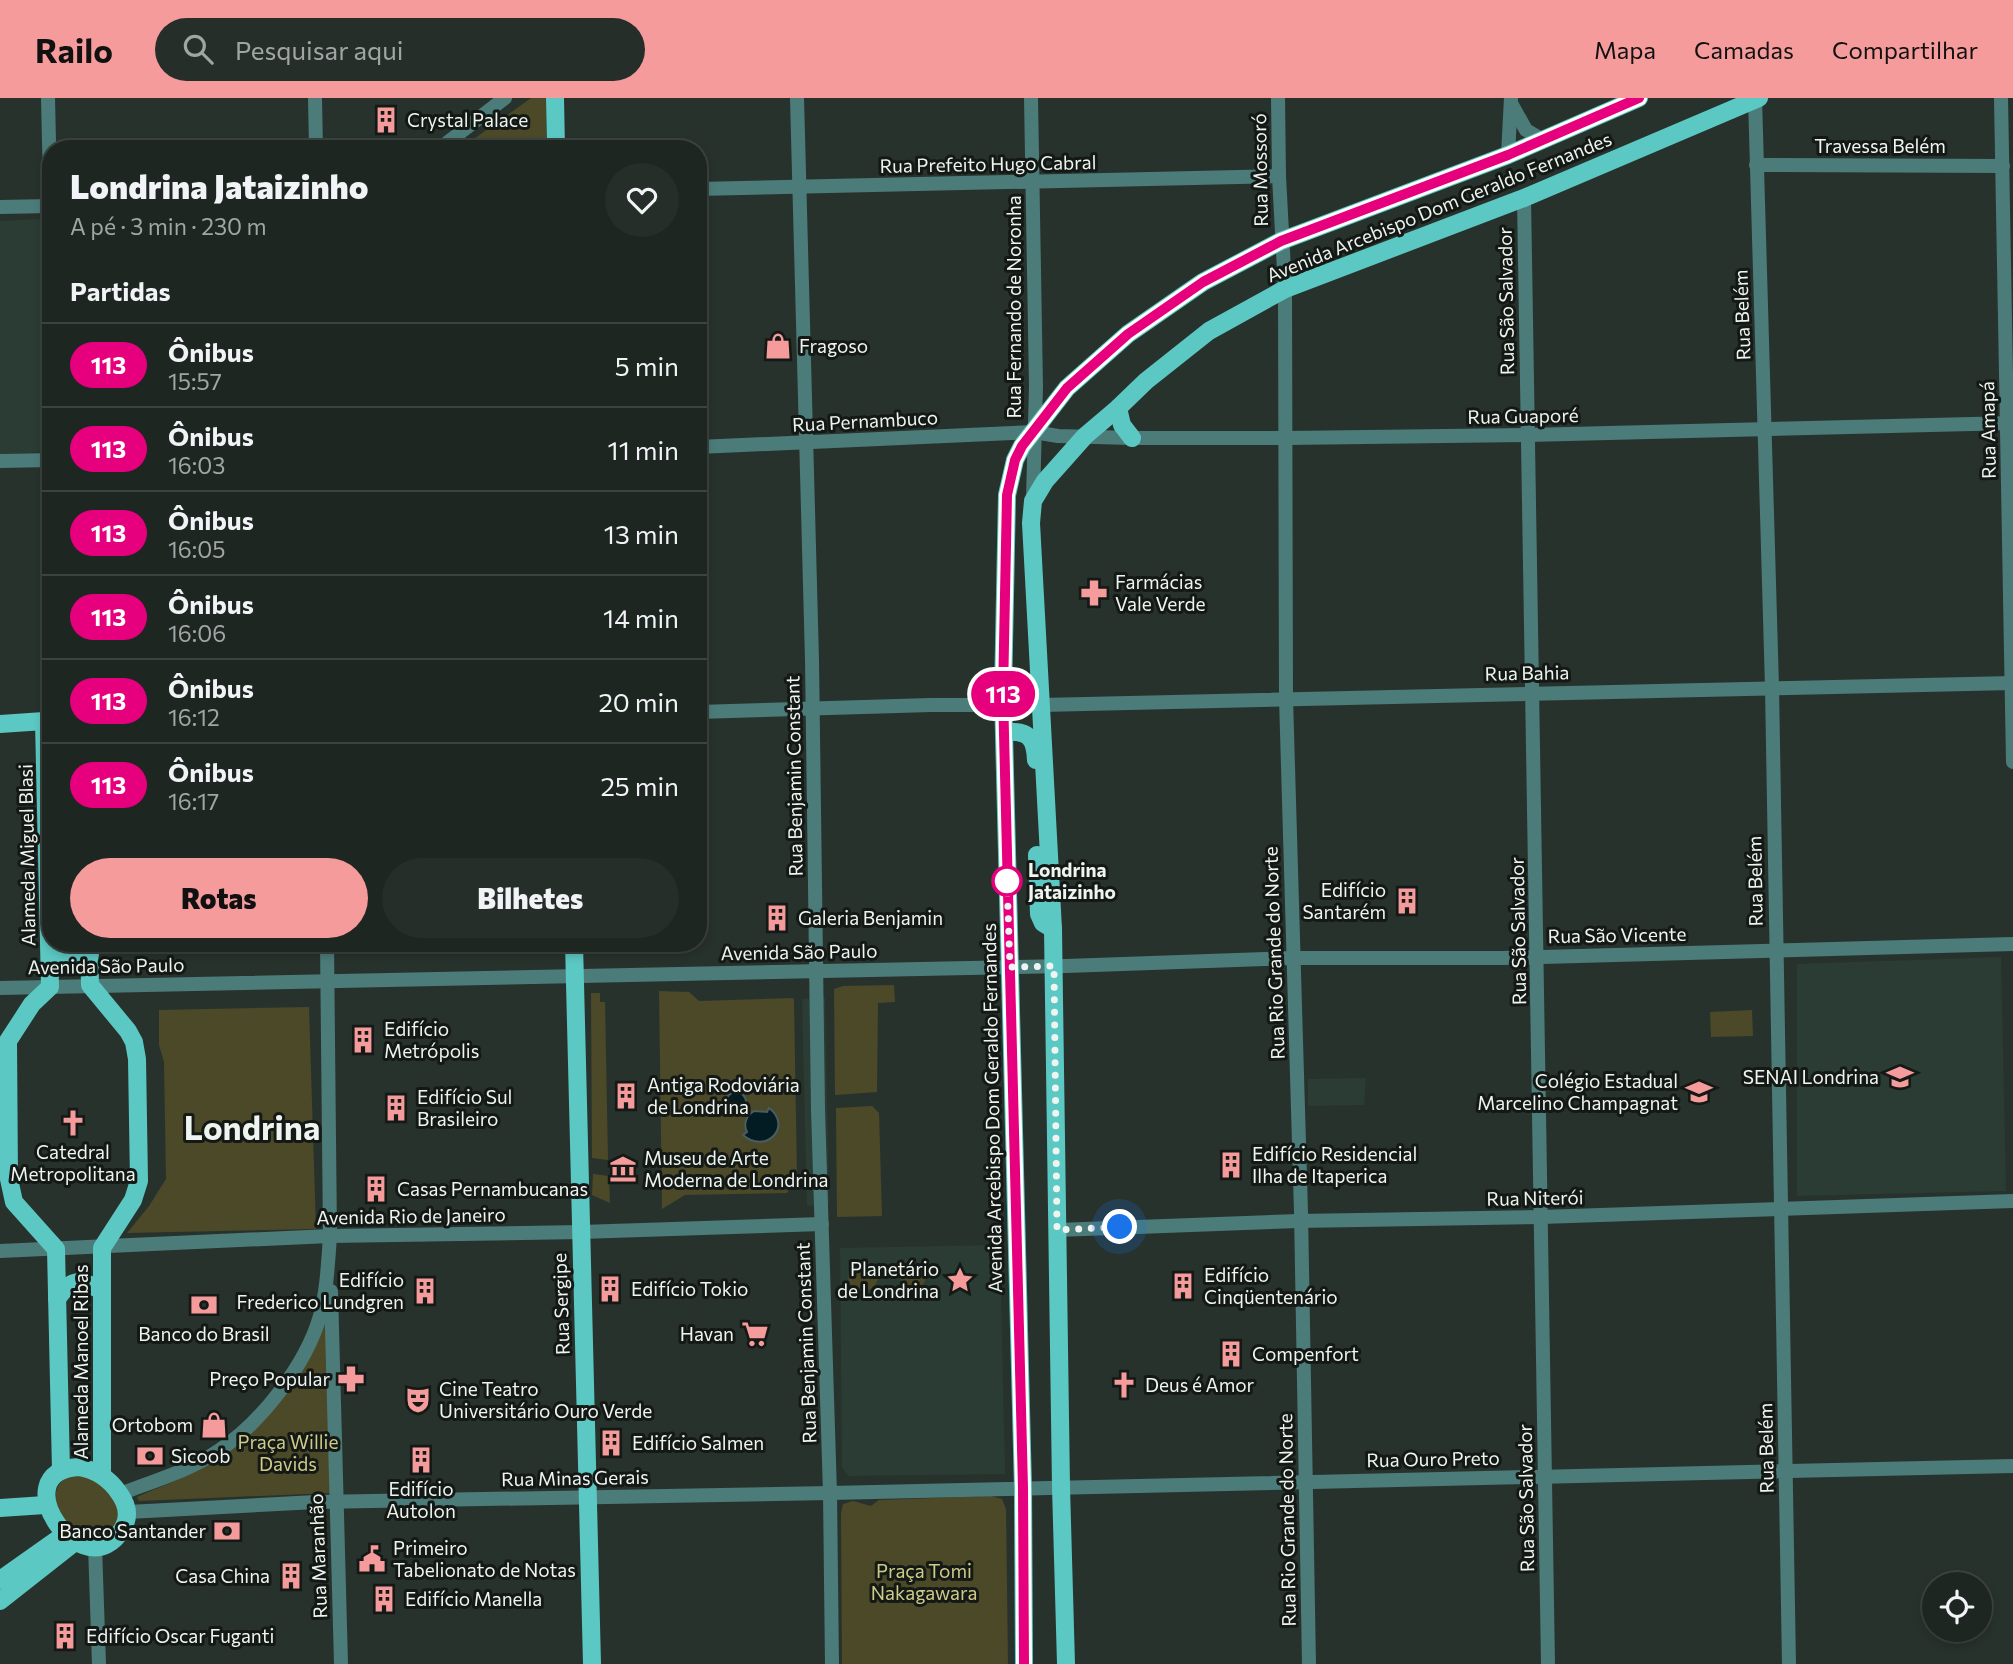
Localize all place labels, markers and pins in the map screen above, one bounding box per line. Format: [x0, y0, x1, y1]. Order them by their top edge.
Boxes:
building icon: Crystal Palace [371, 105, 401, 135]
place label: Crystal Palace [407, 108, 528, 131]
shop icon: Fragoso [763, 331, 793, 361]
place label: Fragoso [799, 334, 868, 357]
place label: Farmácias Vale Verde [1115, 570, 1205, 615]
pharmacy icon: Farmácias Vale Verde [1079, 578, 1109, 608]
place label: Londrina Jataizinho [1028, 858, 1116, 903]
marker: Londrina Jataizinho [992, 866, 1022, 896]
place label: Edifício Santarém [1302, 878, 1386, 923]
building icon: Edifício Santarém [1392, 886, 1422, 916]
building icon: Galeria Benjamin [762, 903, 792, 933]
place label: Galeria Benjamin [798, 906, 943, 929]
place label: Edifício Metrópolis [384, 1017, 479, 1062]
building icon: Edifício Metrópolis [348, 1025, 378, 1055]
school or university icon: SENAI Londrina [1885, 1062, 1915, 1092]
place label: SENAI Londrina [1743, 1065, 1879, 1088]
place label: Colégio Estadual Marcelino Champagnat [1477, 1069, 1678, 1114]
place label: Antiga Rodoviária de Londrina [647, 1073, 800, 1118]
school or university icon: Colégio Estadual Marcelino Champagnat [1684, 1077, 1714, 1107]
building icon: Antiga Rodoviária de Londrina [611, 1081, 641, 1111]
place label: Edifício Sul Brasileiro [417, 1085, 512, 1130]
building icon: Edifício Sul Brasileiro [381, 1093, 411, 1123]
church icon: Catedral Metropolitana [58, 1108, 88, 1138]
place label: Catedral Metropolitana [10, 1140, 136, 1185]
place label: Edifício Residencial Ilha de Itaperica [1252, 1142, 1417, 1187]
place label: Museu de Arte Moderna de Londrina [644, 1146, 829, 1191]
building icon: Edifício Residencial Ilha de Itaperica [1216, 1150, 1246, 1180]
museum icon: Museu de Arte Moderna de Londrina [608, 1154, 638, 1184]
building icon: Casas Pernambucanas [361, 1174, 391, 1204]
place label: Casas Pernambucanas [397, 1177, 588, 1200]
place label: Planetário de Londrina [837, 1257, 939, 1302]
place label: Edifício Cinqüentenário [1204, 1263, 1338, 1308]
place icon: Planetário de Londrina [945, 1265, 975, 1295]
place label: Edifício Frederico Lundgren [236, 1268, 404, 1313]
building icon: Edifício Cinqüentenário [1168, 1271, 1198, 1301]
building icon: Edifício Tokio [595, 1274, 625, 1304]
building icon: Edifício Frederico Lundgren [410, 1276, 440, 1306]
place label: Edifício Tokio [631, 1277, 748, 1300]
bank icon: Banco do Brasil [189, 1290, 219, 1320]
supermarket icon: Havan [740, 1319, 770, 1349]
place label: Banco do Brasil [138, 1322, 270, 1345]
place label: Havan [680, 1322, 734, 1345]
building icon: Compenfort [1216, 1339, 1246, 1369]
place label: Compenfort [1252, 1342, 1359, 1365]
pharmacy icon: Preço Popular [336, 1364, 366, 1394]
place label: Preço Popular [209, 1367, 330, 1390]
church icon: Deus é Amor [1109, 1370, 1139, 1400]
place label: Deus é Amor [1145, 1373, 1255, 1396]
place label: Cine Teatro Universitário Ouro Verde [439, 1377, 652, 1422]
theatre icon: Cine Teatro Universitário Ouro Verde [403, 1385, 433, 1415]
shop icon: Ortobom [199, 1410, 229, 1440]
place label: Ortobom [112, 1413, 193, 1436]
building icon: Edifício Salmen [596, 1428, 626, 1458]
place label: Edifício Salmen [632, 1431, 764, 1454]
bank icon: Sicoob [135, 1441, 165, 1471]
place label: Sicoob [171, 1444, 230, 1467]
building icon: Edifício Autolon [406, 1445, 436, 1475]
place label: Edifício Autolon [386, 1477, 456, 1522]
bank icon: Banco Santander [212, 1516, 242, 1546]
place label: Banco Santander [59, 1519, 206, 1542]
place label: Primeiro Tabelionato de Notas [393, 1536, 576, 1581]
public building icon: Primeiro Tabelionato de Notas [357, 1544, 387, 1574]
building icon: Casa China [276, 1561, 306, 1591]
place label: Casa China [175, 1564, 270, 1587]
building icon: Edifício Manella [369, 1584, 399, 1614]
place label: Edifício Manella [405, 1587, 542, 1610]
building icon: Edifício Oscar Fuganti [50, 1621, 80, 1651]
place label: Edifício Oscar Fuganti [86, 1624, 274, 1647]

